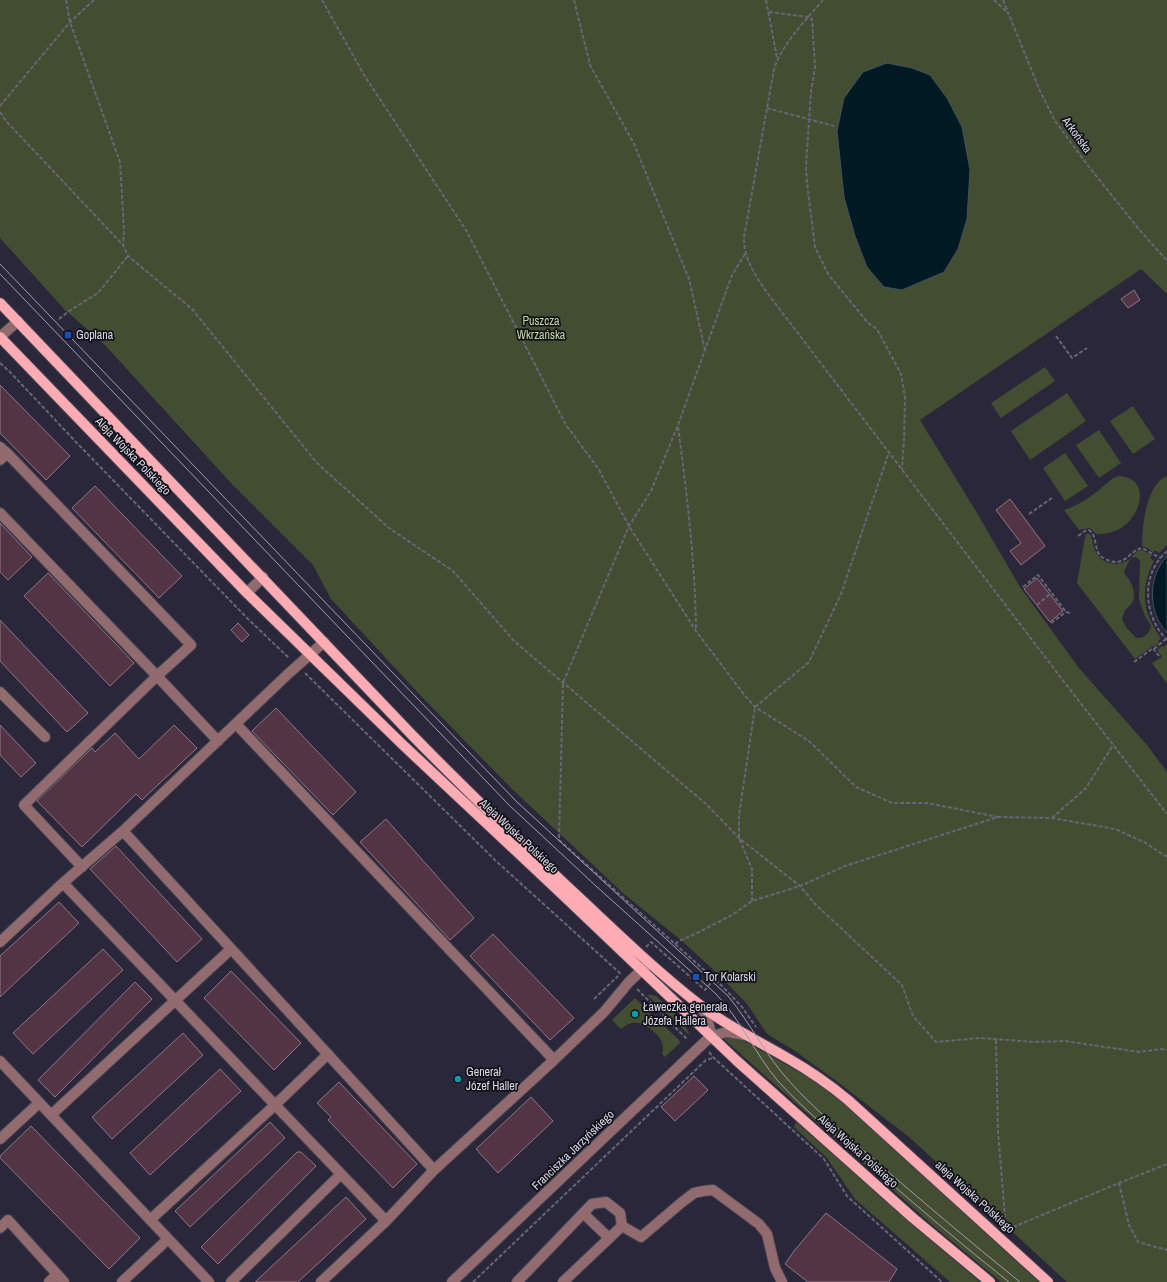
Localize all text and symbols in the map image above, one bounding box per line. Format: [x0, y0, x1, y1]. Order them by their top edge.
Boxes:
street label: Arkońska [1058, 113, 1096, 157]
park label: Puszcza Wkrzańska [517, 313, 566, 343]
place label: Goplana [76, 327, 114, 343]
marker: Goplana [63, 330, 73, 340]
street label: Aleja Wojska Polskiego [91, 413, 174, 498]
street label: Aleja Wojska Polskiego [475, 794, 562, 877]
place label: Tor Kolarski [704, 969, 756, 985]
marker: Tor Kolarski [691, 972, 701, 982]
place label: Ławeczka generała Józefa Hallera [643, 999, 728, 1029]
marker: Ławeczka generała Józefa Hallera [630, 1009, 640, 1019]
place label: Generał Józef Haller [466, 1064, 519, 1094]
marker: Generał Józef Haller [453, 1074, 463, 1084]
street label: Franciszka Jarzyńskiego [528, 1106, 618, 1194]
street label: Aleja Wojska Polskiego [814, 1110, 901, 1191]
street label: aleja Wojska Polskiego [932, 1157, 1018, 1237]

